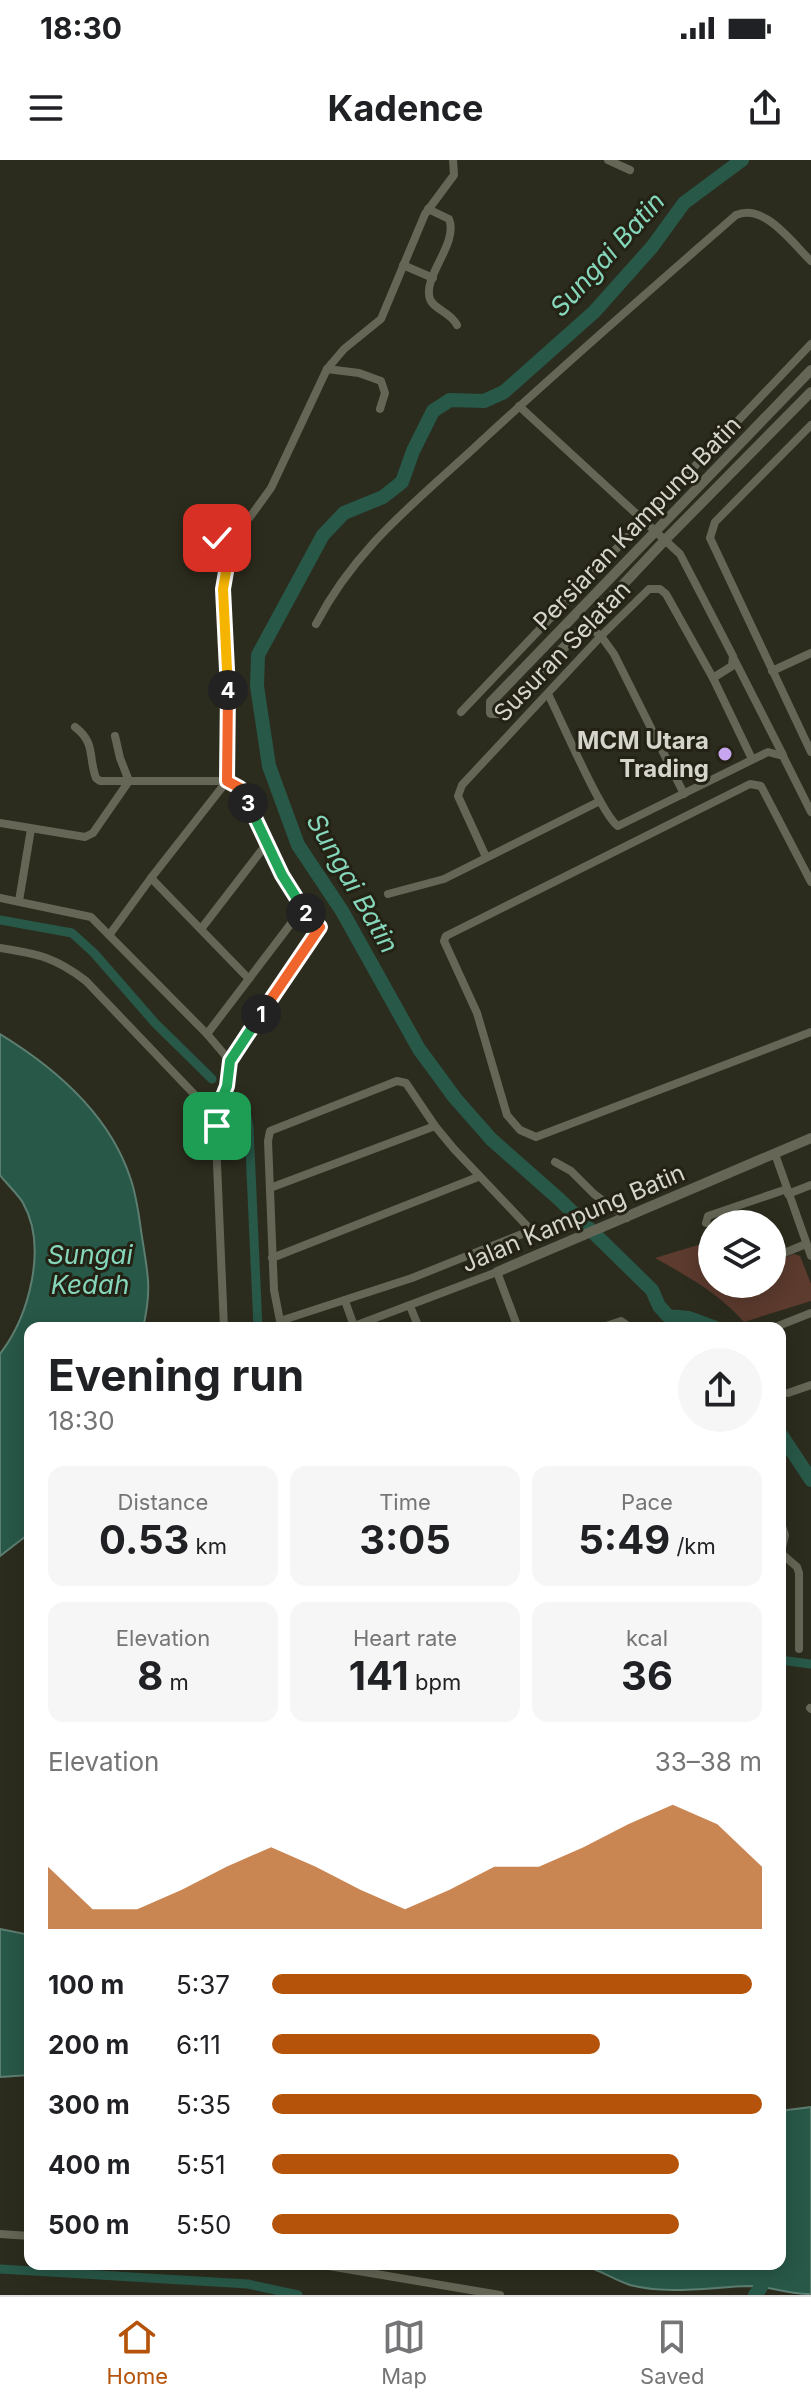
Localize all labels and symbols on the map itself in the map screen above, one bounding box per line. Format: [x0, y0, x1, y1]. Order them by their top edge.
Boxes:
water label: Sungai Batin [543, 186, 671, 322]
street label: Persiaran Kampung Batin [527, 410, 747, 636]
pin [183, 504, 251, 572]
street label: Susuran Selatan [488, 575, 636, 727]
pin: 4 [208, 670, 248, 710]
place label: MCM Utara Trading [577, 726, 709, 783]
marker: MCM Utara Trading [716, 745, 734, 763]
pin: 3 [228, 783, 268, 823]
water label: Sungai Batin [301, 808, 405, 958]
pin: 2 [286, 893, 326, 933]
pin: 1 [241, 994, 281, 1034]
pin [183, 1092, 251, 1160]
street label: Jalan Kampung Batin [457, 1158, 689, 1278]
water label: Sungai Kedah [47, 1239, 134, 1300]

